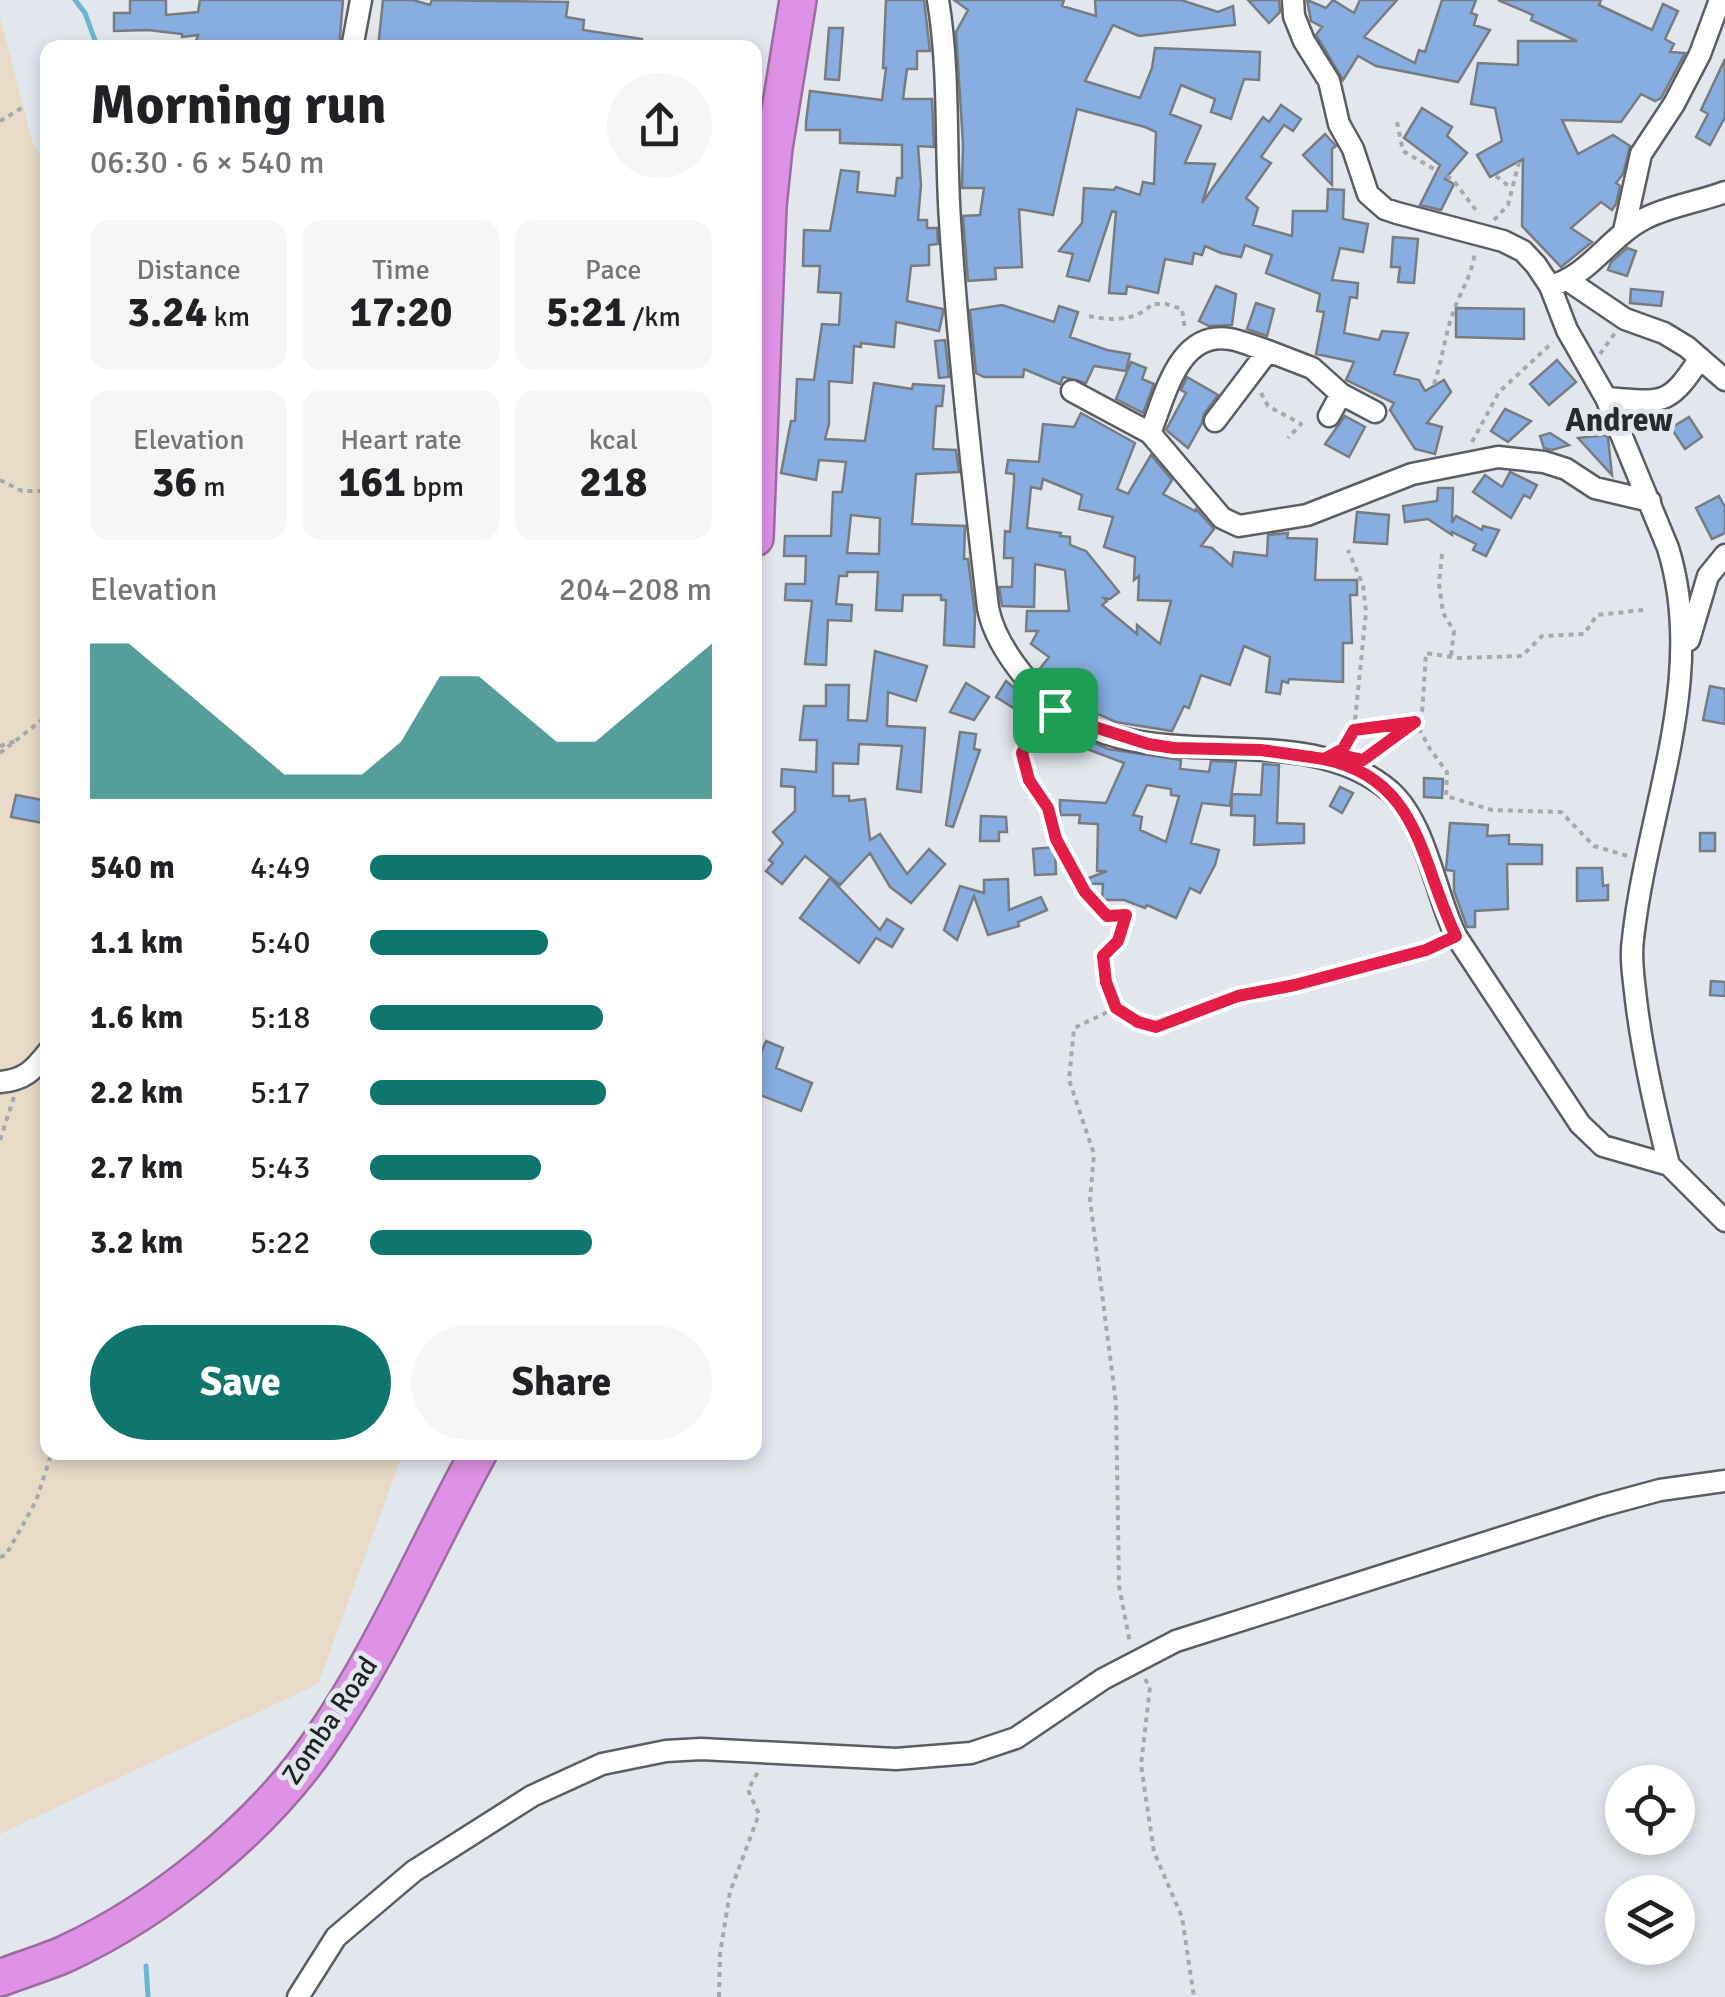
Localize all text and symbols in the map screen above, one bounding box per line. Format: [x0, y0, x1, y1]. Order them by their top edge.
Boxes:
text: Morning run [90, 71, 387, 139]
button: share [607, 73, 712, 178]
text: 06:30 · 6 × 540 m [90, 143, 325, 182]
text: Distance [137, 253, 241, 287]
text: Time [372, 253, 430, 287]
text: Pace [585, 253, 642, 287]
text: 3.24 [127, 287, 207, 338]
text: 17:20 [349, 287, 453, 338]
text: 5:21 [546, 287, 626, 338]
text: km [207, 300, 250, 334]
text: /km [626, 300, 681, 334]
district label: Andrew [1565, 401, 1673, 440]
text: Elevation [133, 423, 244, 457]
text: Heart rate [340, 423, 462, 457]
text: kcal [589, 423, 638, 457]
text: 36 [152, 457, 197, 508]
text: 161 [338, 457, 406, 508]
text: 218 [579, 457, 647, 508]
text: m [197, 470, 226, 504]
text: bpm [406, 470, 464, 504]
text: Elevation [90, 570, 217, 609]
text: 204–208 m [559, 570, 712, 609]
pin [1013, 668, 1098, 753]
icon: arrive [1028, 683, 1083, 738]
text: 540 m [90, 848, 175, 887]
text: 4:49 [250, 848, 310, 887]
text: 1.1 km [90, 923, 183, 962]
text: 5:40 [250, 923, 310, 962]
text: 1.6 km [90, 998, 183, 1037]
text: 5:18 [250, 998, 310, 1037]
text: 2.2 km [90, 1073, 183, 1112]
text: 5:17 [250, 1073, 310, 1112]
text: 2.7 km [90, 1148, 183, 1187]
text: 5:43 [250, 1148, 310, 1187]
text: 3.2 km [90, 1223, 183, 1262]
text: 5:22 [250, 1223, 310, 1262]
button: Save [90, 1325, 391, 1440]
button: Share [411, 1325, 712, 1440]
street label: Zomba Road [275, 1650, 385, 1791]
map controls [1605, 1765, 1695, 1965]
button: locate [1605, 1765, 1695, 1855]
button: layers [1605, 1875, 1695, 1965]

